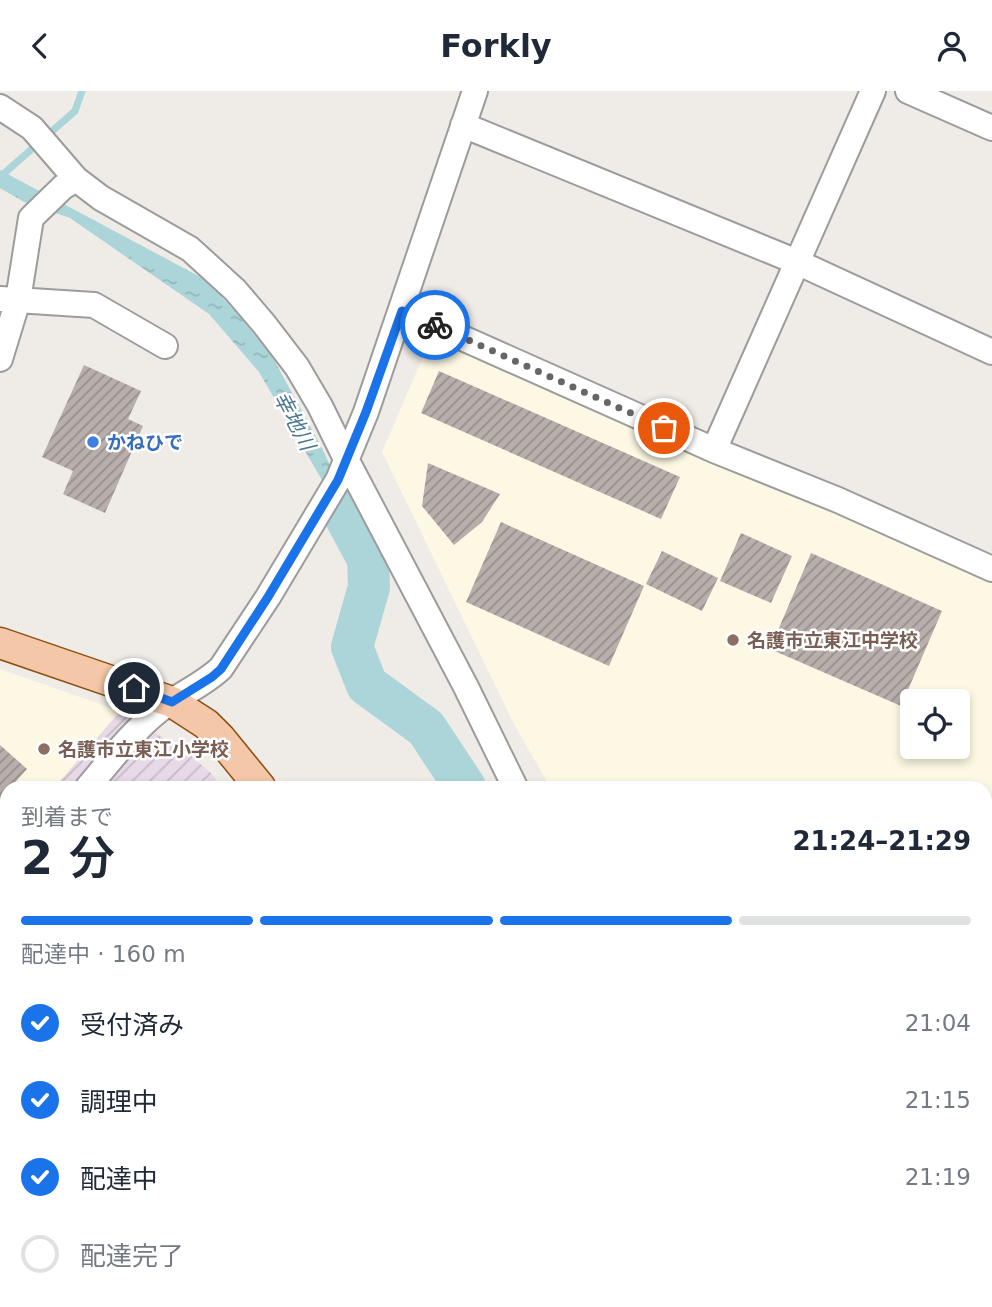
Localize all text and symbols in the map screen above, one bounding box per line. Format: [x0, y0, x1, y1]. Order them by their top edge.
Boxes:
icon: back [21, 27, 59, 65]
text: Forkly [440, 27, 552, 65]
icon: person [933, 27, 971, 65]
courier [400, 290, 470, 360]
icon: bike [416, 306, 454, 344]
water label: 幸地川 [269, 388, 320, 456]
pin [634, 398, 694, 458]
icon: bag [645, 409, 683, 447]
place label: かねひで [107, 431, 183, 453]
marker: かねひで [85, 434, 101, 450]
place label: 名護市立東江中学校 [747, 629, 918, 651]
marker: 名護市立東江中学校 [725, 632, 741, 648]
pin [104, 658, 164, 718]
icon: home [115, 669, 153, 707]
map controls [900, 689, 970, 759]
button: locate [900, 689, 970, 759]
place label: 名護市立東江小学校 [58, 738, 229, 760]
marker: 名護市立東江小学校 [36, 741, 52, 757]
text: 到着まで [21, 804, 113, 830]
text: 21:24–21:29 [792, 826, 971, 856]
text: 2 分 [21, 831, 115, 885]
text: 配達中 · 160 m [21, 941, 186, 967]
icon: check [21, 1004, 59, 1042]
text: 受付済み [80, 1010, 184, 1040]
text: 21:04 [905, 1010, 971, 1036]
icon: check [21, 1081, 59, 1119]
text: 調理中 [80, 1087, 158, 1117]
text: 21:15 [905, 1087, 971, 1113]
icon: check [21, 1158, 59, 1196]
text: 配達中 [80, 1164, 158, 1194]
text: 21:19 [905, 1164, 971, 1190]
text: 配達完了 [80, 1241, 184, 1271]

